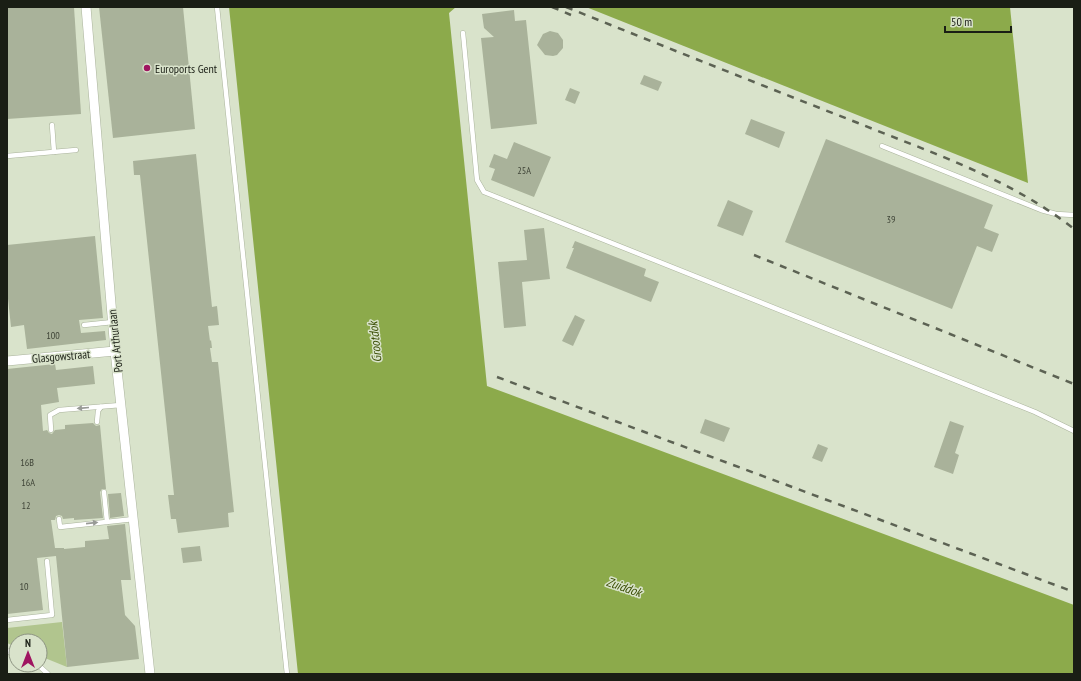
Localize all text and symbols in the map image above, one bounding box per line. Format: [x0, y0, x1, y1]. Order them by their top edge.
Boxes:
scale bar [945, 8, 1011, 34]
text: 50 m [951, 14, 972, 29]
place label: Euroports Gent [155, 61, 218, 76]
marker: Euroports Gent [142, 63, 152, 73]
house number: 25A [517, 164, 531, 177]
house number: 39 [887, 213, 896, 226]
street label: Port Arthurlaan [104, 309, 126, 373]
water label: Grootdok [364, 319, 386, 363]
house number: 100 [46, 329, 60, 342]
street label: Glasgowstraat [31, 346, 91, 366]
one-way arrow [77, 405, 89, 412]
house number: 16B [20, 456, 34, 469]
house number: 16A [21, 476, 35, 489]
house number: 12 [22, 499, 31, 512]
one-way arrow [86, 520, 98, 526]
water label: Zuiddok [604, 573, 646, 602]
house number: 10 [20, 580, 29, 593]
north arrow [8, 633, 48, 673]
text: N [25, 636, 31, 650]

